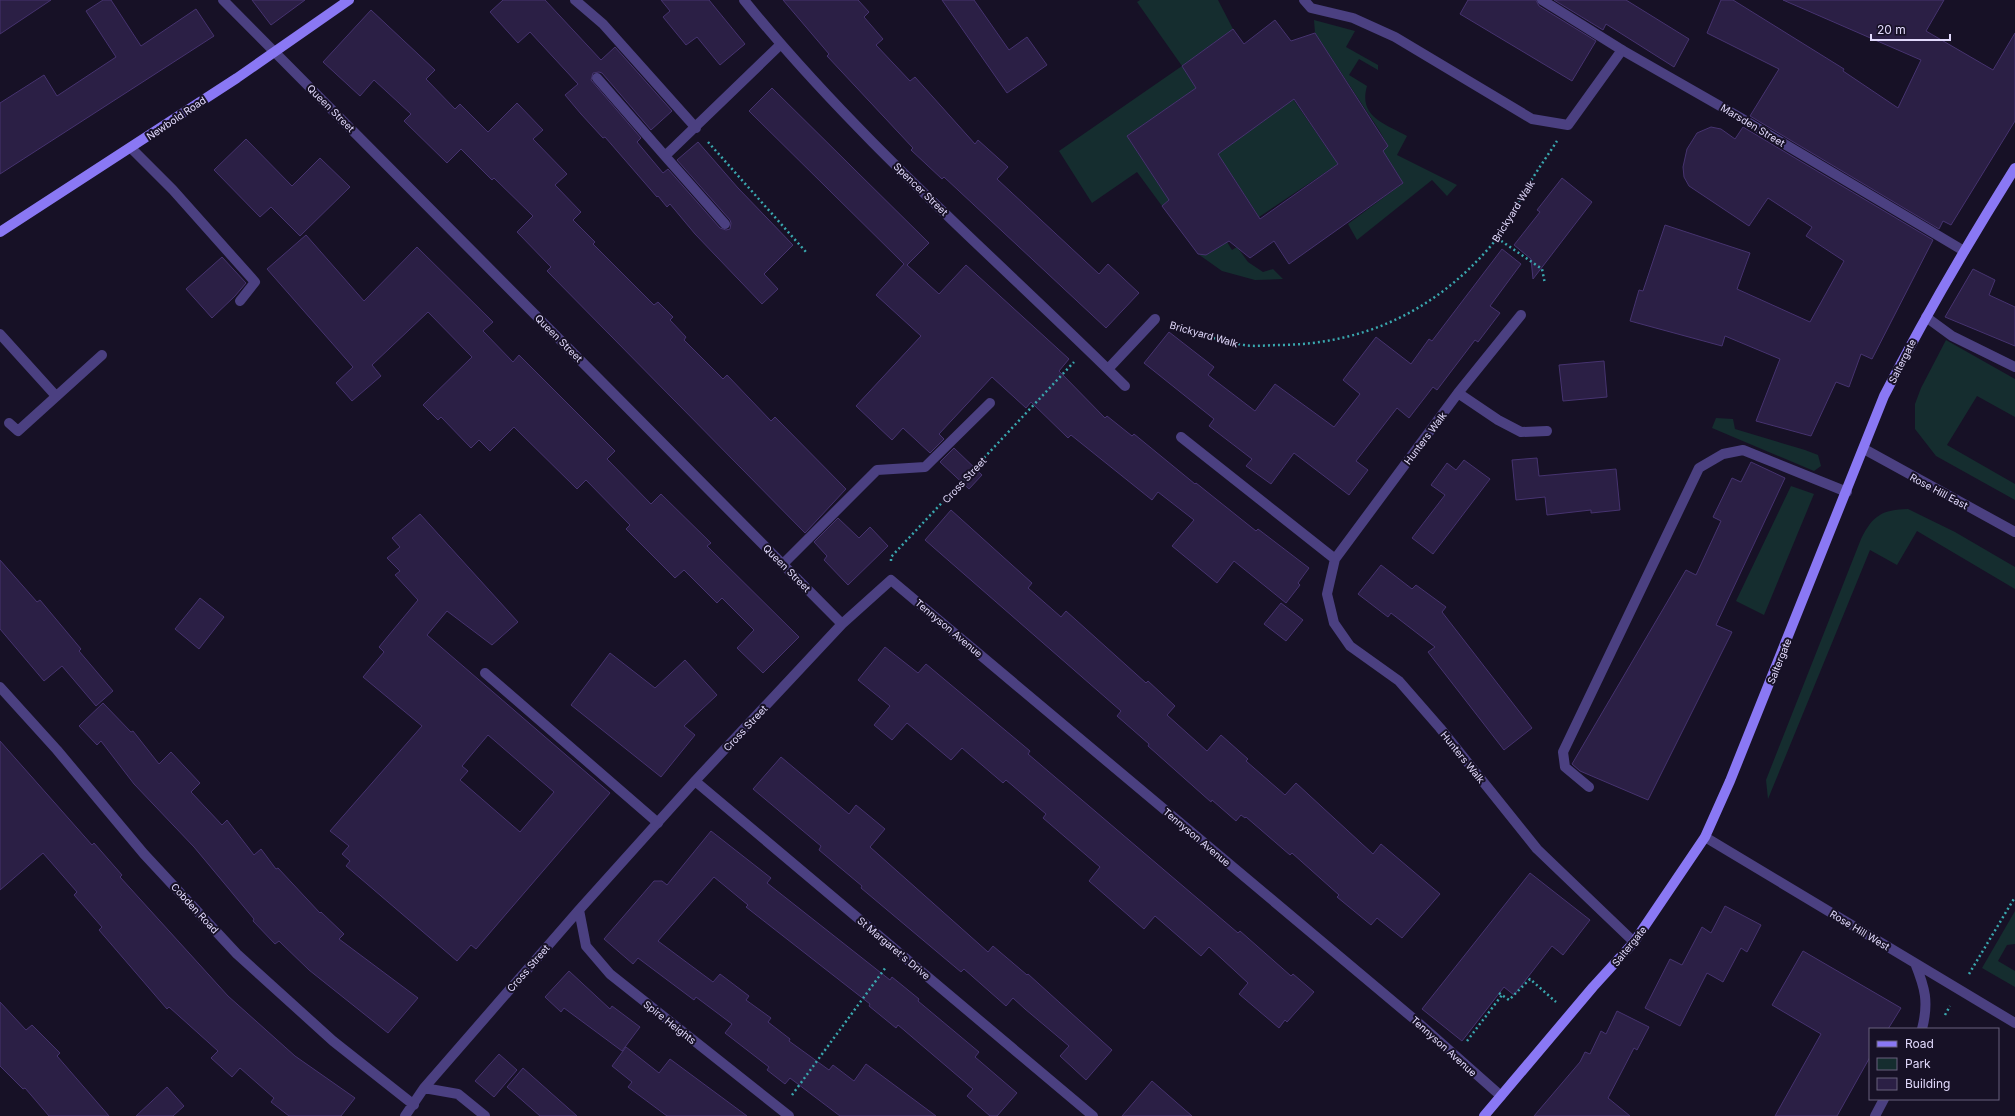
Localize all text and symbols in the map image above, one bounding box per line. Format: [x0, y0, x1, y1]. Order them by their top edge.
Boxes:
scale bar [1871, 16, 1950, 42]
text: 20 m [1877, 22, 1906, 37]
street label: Queen Street [305, 82, 358, 135]
street label: Newbold Road [144, 94, 208, 142]
street label: Marsden Street [1719, 101, 1788, 149]
street label: Spencer Street [891, 160, 951, 218]
street label: Brickyard Walk [1489, 177, 1537, 244]
street label: Queen Street [533, 312, 586, 365]
street label: Brickyard Walk [1168, 318, 1240, 350]
street label: Saltergate [1886, 337, 1918, 385]
street label: Hunters Walk [1401, 409, 1449, 467]
street label: Cross Street [940, 454, 989, 505]
street label: Rose Hill East [1908, 471, 1971, 512]
street label: Queen Street [761, 542, 814, 595]
street label: Tennyson Avenue [913, 596, 985, 660]
street label: Saltergate [1764, 636, 1794, 685]
street label: Cross Street [721, 702, 770, 753]
street label: Hunters Walk [1439, 729, 1488, 786]
street label: Tennyson Avenue [1161, 805, 1233, 869]
street label: Cobden Road [169, 880, 221, 936]
street label: Rose Hill West [1828, 907, 1893, 953]
street label: St Margaret's Drive [855, 914, 933, 982]
street label: Saltergate [1609, 923, 1649, 968]
street label: Cross Street [504, 941, 552, 994]
street label: Spire Heights [641, 998, 699, 1046]
street label: Tennyson Avenue [1409, 1013, 1479, 1079]
legend [1869, 1028, 1999, 1100]
text: Road [1905, 1036, 1934, 1051]
text: Park [1905, 1056, 1931, 1071]
text: Building [1905, 1076, 1950, 1091]

